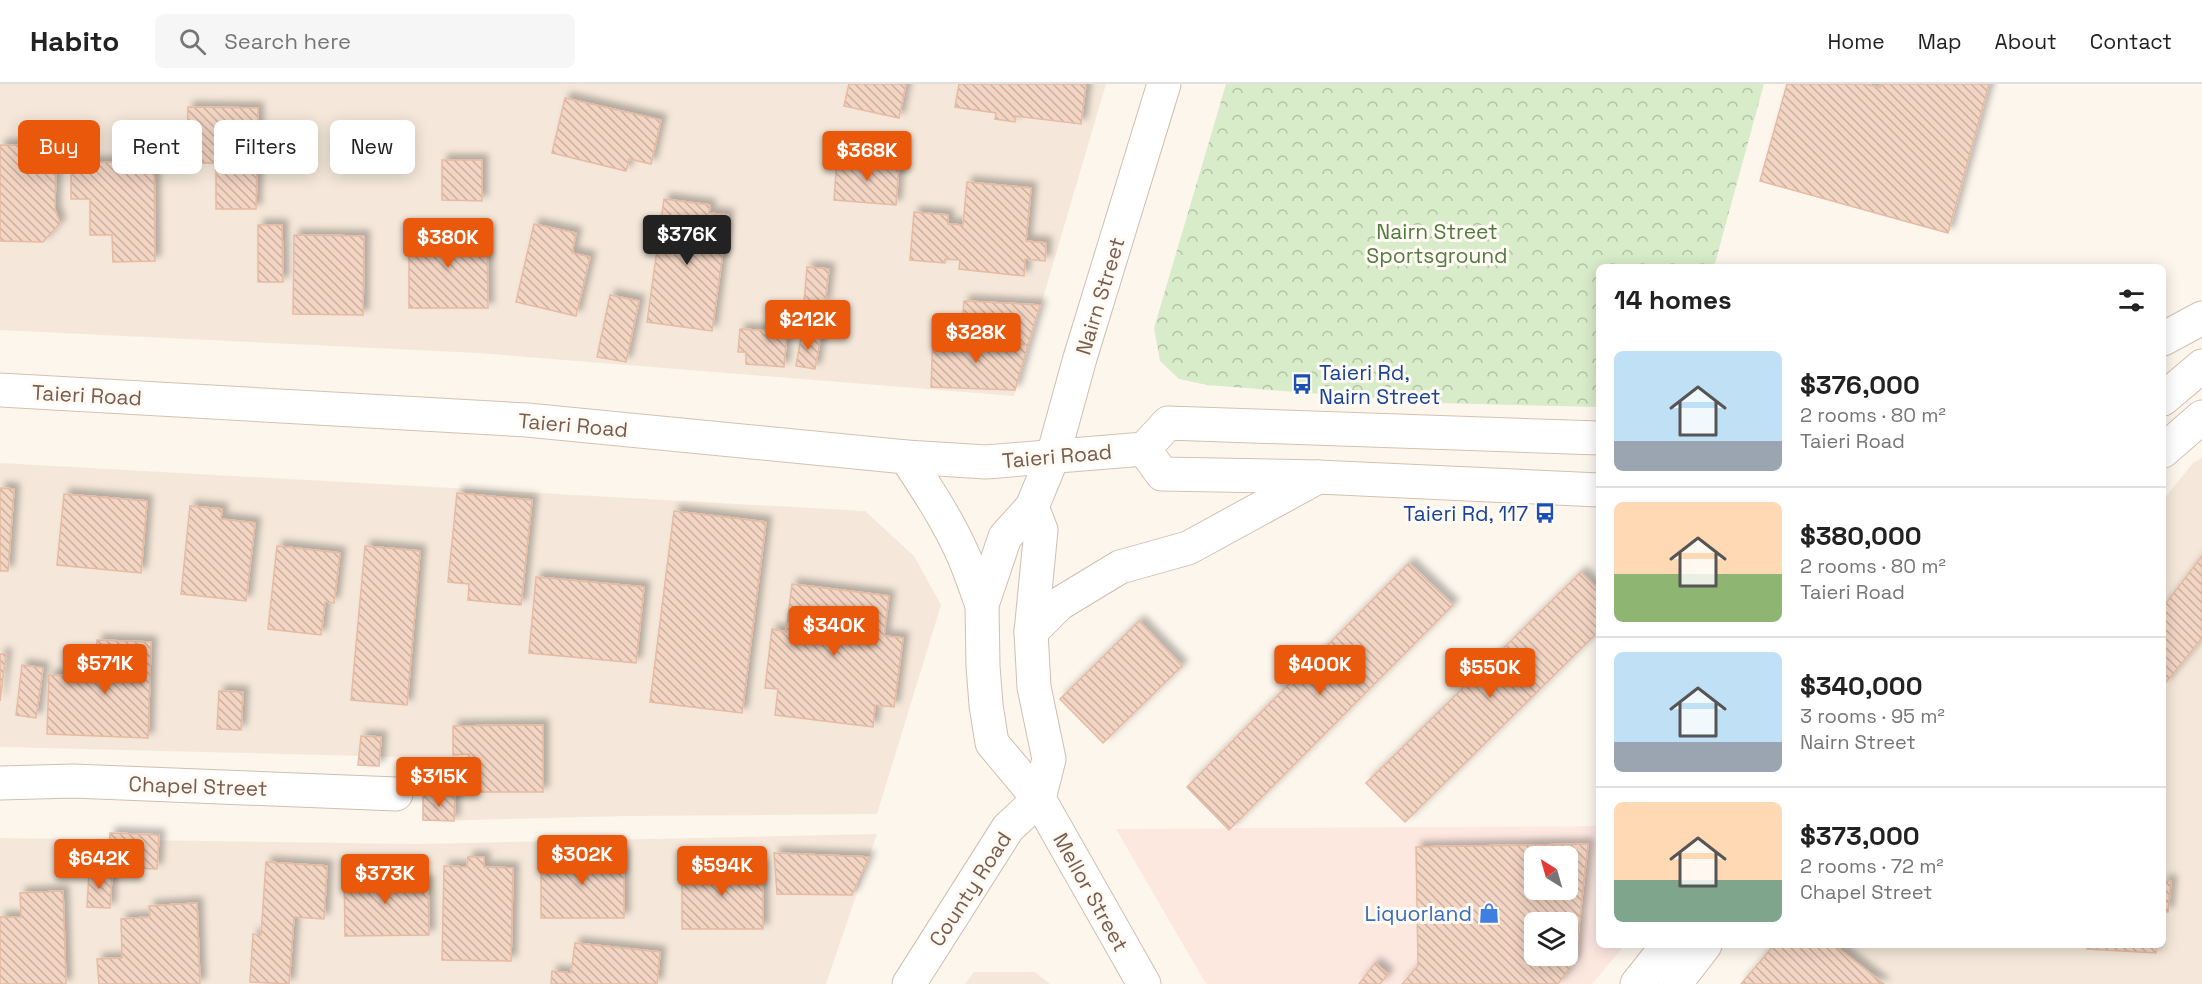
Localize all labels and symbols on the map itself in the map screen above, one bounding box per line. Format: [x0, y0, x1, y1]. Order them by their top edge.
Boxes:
pin: $368K [825, 131, 909, 182]
pin: $376K [645, 215, 729, 266]
pin: $380K [406, 218, 490, 269]
park label: Nairn Street Sportsground [1366, 218, 1508, 269]
street label: Nairn Street [1069, 234, 1131, 358]
pin: $212K [766, 300, 850, 351]
pin: $328K [934, 313, 1018, 364]
place label: Taieri Rd, Nairn Street [1319, 359, 1441, 410]
bus stop icon: Taieri Rd, Nairn Street [1290, 372, 1314, 396]
street label: Taieri Road [31, 379, 143, 411]
street label: Taieri Road [517, 407, 629, 443]
street label: Taieri Road [1001, 438, 1113, 474]
place label: Taieri Rd, 117 [1403, 500, 1528, 527]
bus stop icon: Taieri Rd, 117 [1533, 501, 1557, 525]
pin: $340K [792, 606, 876, 657]
pin: $571K [63, 644, 147, 695]
pin: $400K [1278, 645, 1362, 696]
pin: $550K [1448, 648, 1532, 699]
pin: $315K [397, 757, 481, 808]
street label: Chapel Street [128, 770, 268, 802]
street label: County Road [923, 827, 1017, 951]
street label: Mellor Street [1047, 828, 1135, 956]
pin: $302K [540, 835, 624, 886]
pin: $642K [57, 839, 141, 890]
pin: $594K [680, 846, 764, 897]
north arrow [1524, 846, 1578, 900]
pin: $373K [343, 854, 427, 905]
place label: Liquorland [1365, 900, 1472, 927]
shop icon: Liquorland [1477, 901, 1501, 925]

